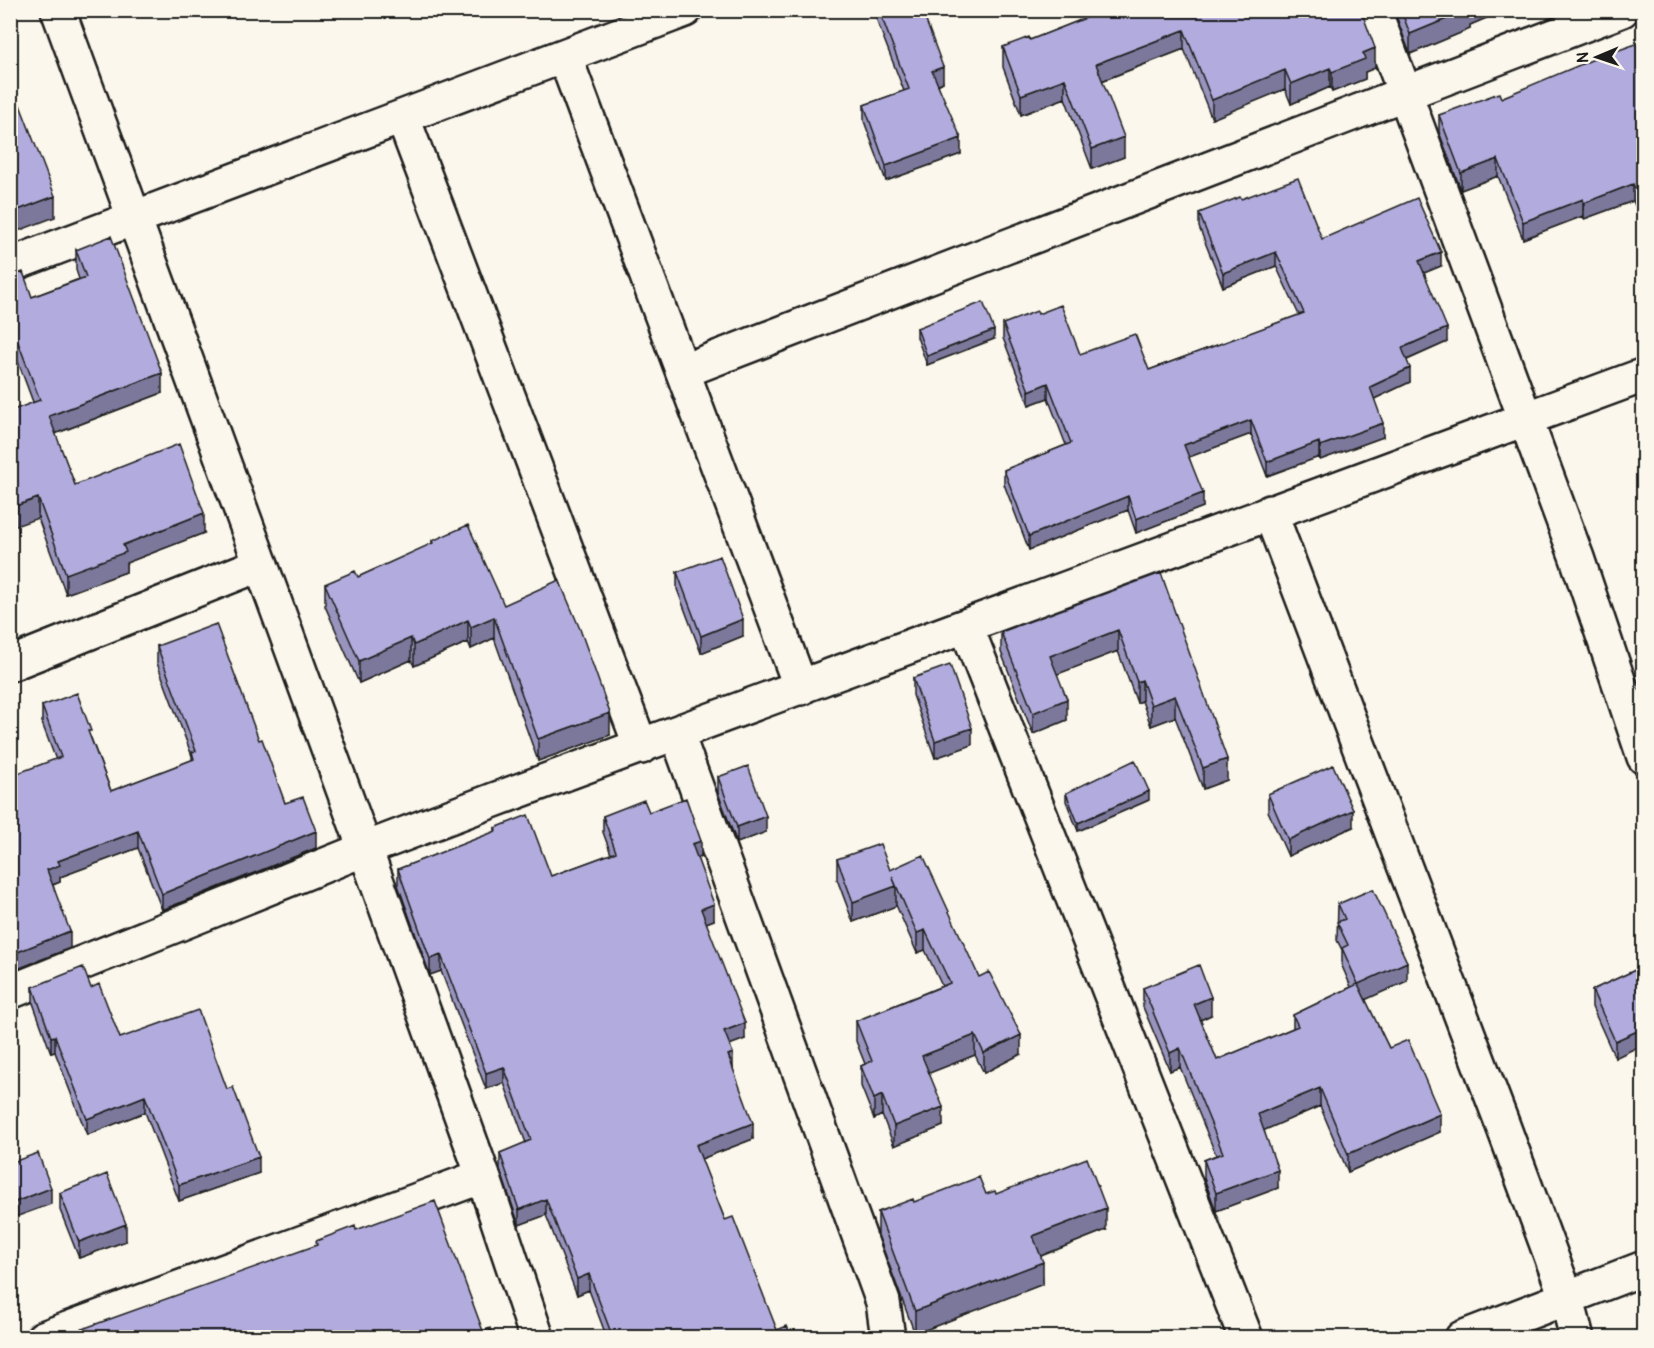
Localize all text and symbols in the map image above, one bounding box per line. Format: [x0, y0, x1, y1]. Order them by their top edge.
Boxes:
north arrow [1567, 27, 1627, 87]
text: N [1573, 52, 1593, 63]

